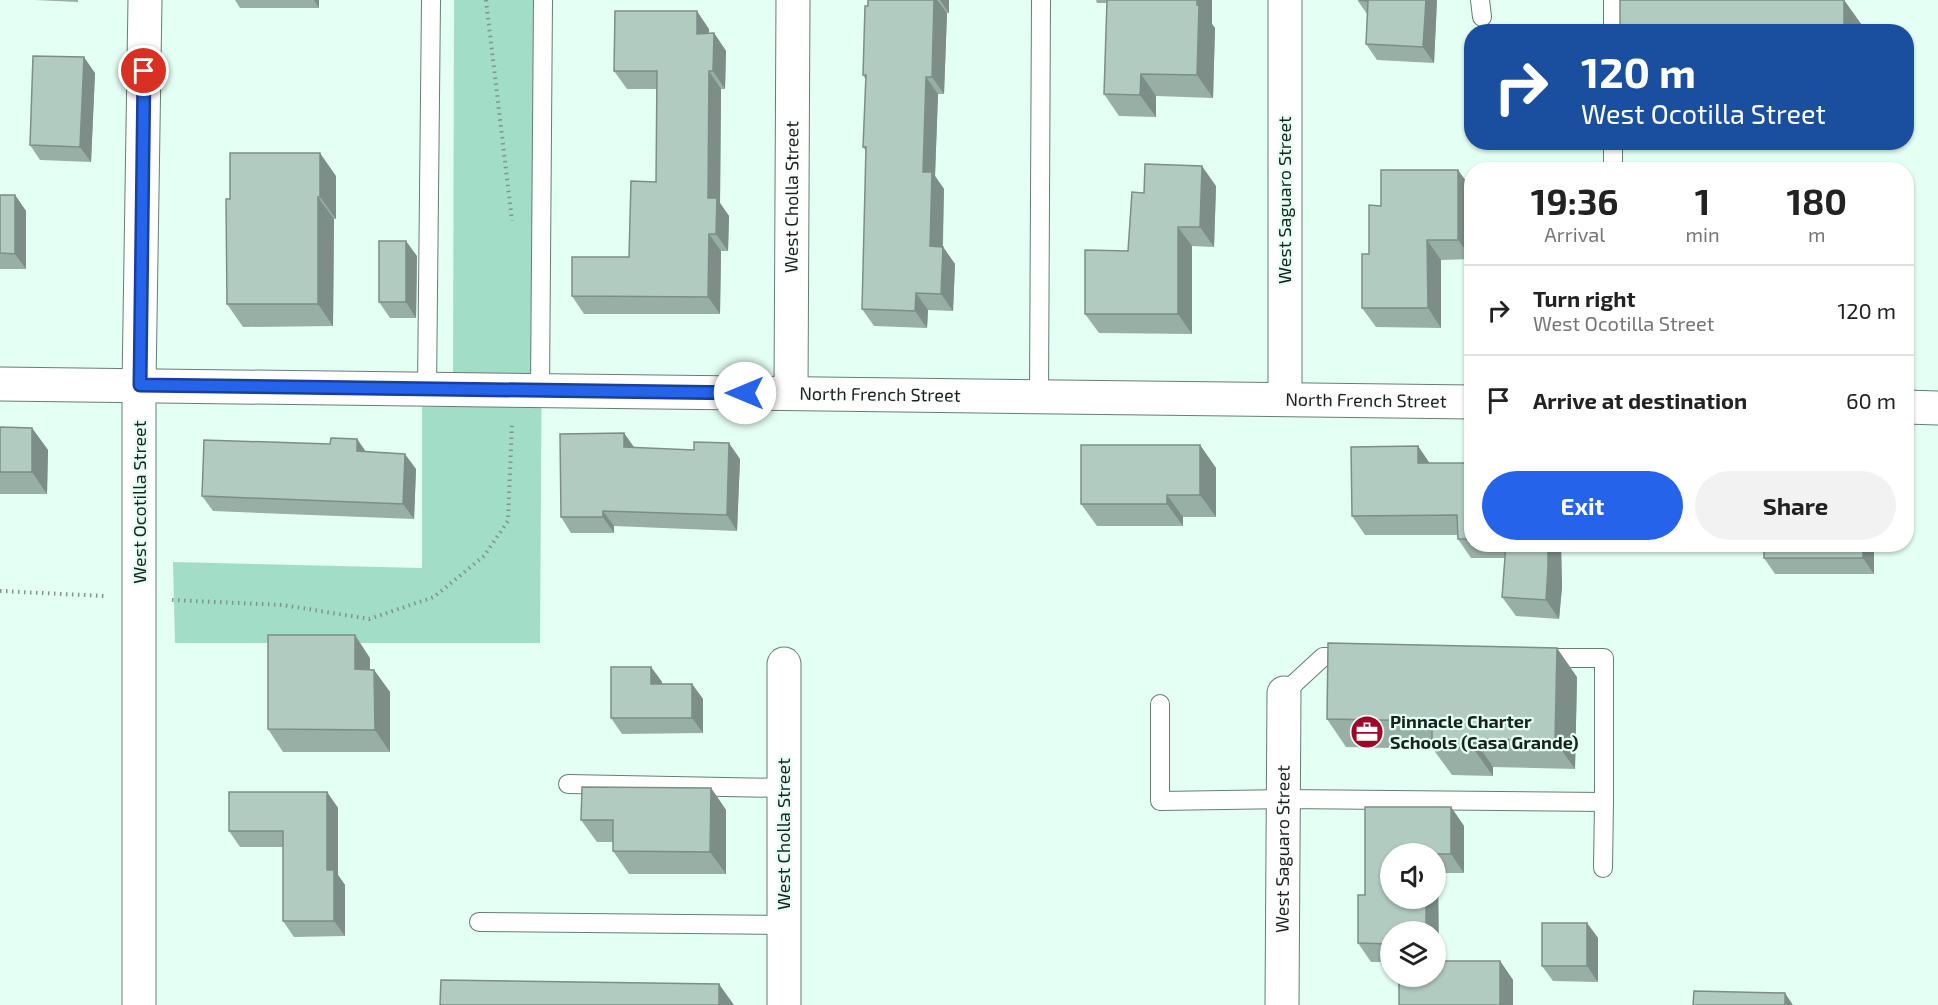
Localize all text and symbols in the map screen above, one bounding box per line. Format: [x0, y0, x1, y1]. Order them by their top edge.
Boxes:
pin [118, 45, 169, 96]
text: 120 m [1581, 46, 1696, 96]
icon: right [1482, 48, 1560, 126]
icon: arrive [127, 54, 160, 87]
text: West Ocotilla Street [1581, 97, 1826, 129]
street label: West Saguaro Street [1273, 116, 1295, 284]
street label: West Cholla Street [780, 121, 802, 273]
text: 19:36 [1531, 179, 1619, 222]
text: 1 [1695, 179, 1710, 222]
text: 180 [1786, 179, 1847, 222]
text: Arrival [1544, 222, 1605, 246]
text: min [1685, 222, 1720, 246]
text: m [1808, 222, 1826, 246]
text: Turn right [1533, 285, 1635, 311]
icon: right [1482, 294, 1515, 327]
text: 120 m [1837, 297, 1896, 323]
text: West Ocotilla Street [1533, 311, 1714, 335]
position arrow [713, 361, 777, 425]
street label: North French Street [799, 382, 961, 406]
icon: arrive [1482, 384, 1515, 417]
text: Arrive at destination [1533, 387, 1747, 413]
text: 60 m [1846, 387, 1896, 413]
street label: North French Street [1285, 388, 1447, 412]
street label: West Ocotilla Street [128, 420, 150, 584]
button: Exit [1482, 471, 1683, 540]
button: Share [1695, 471, 1896, 540]
place label: Pinnacle Charter Schools (Casa Grande) [1390, 710, 1579, 753]
office icon: Pinnacle Charter Schools (Casa Grande) [1349, 714, 1385, 750]
street label: West Cholla Street [772, 758, 794, 910]
street label: West Saguaro Street [1270, 765, 1294, 933]
map controls [1380, 843, 1446, 987]
button: sound [1380, 843, 1446, 909]
button: layers [1380, 921, 1446, 987]

